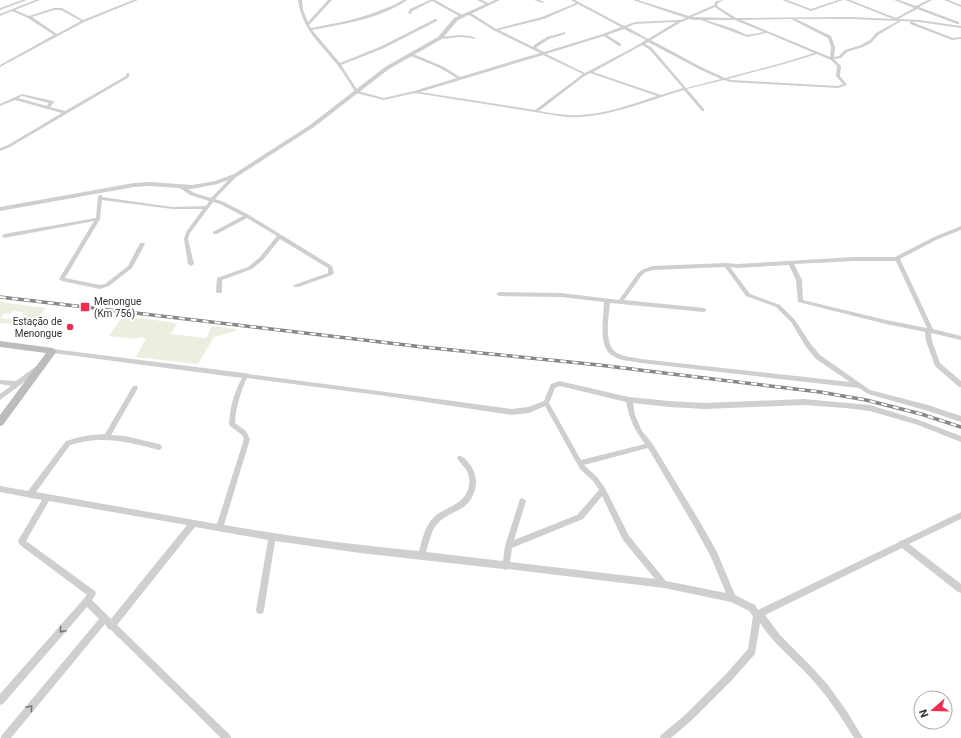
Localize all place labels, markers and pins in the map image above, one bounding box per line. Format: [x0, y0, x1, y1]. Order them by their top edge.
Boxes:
place label: Menongue (Km 756) [94, 296, 141, 320]
marker: Menongue (Km 756) [79, 301, 91, 313]
place label: Estação de Menongue [13, 316, 62, 339]
marker: Estação de Menongue [65, 322, 75, 332]

